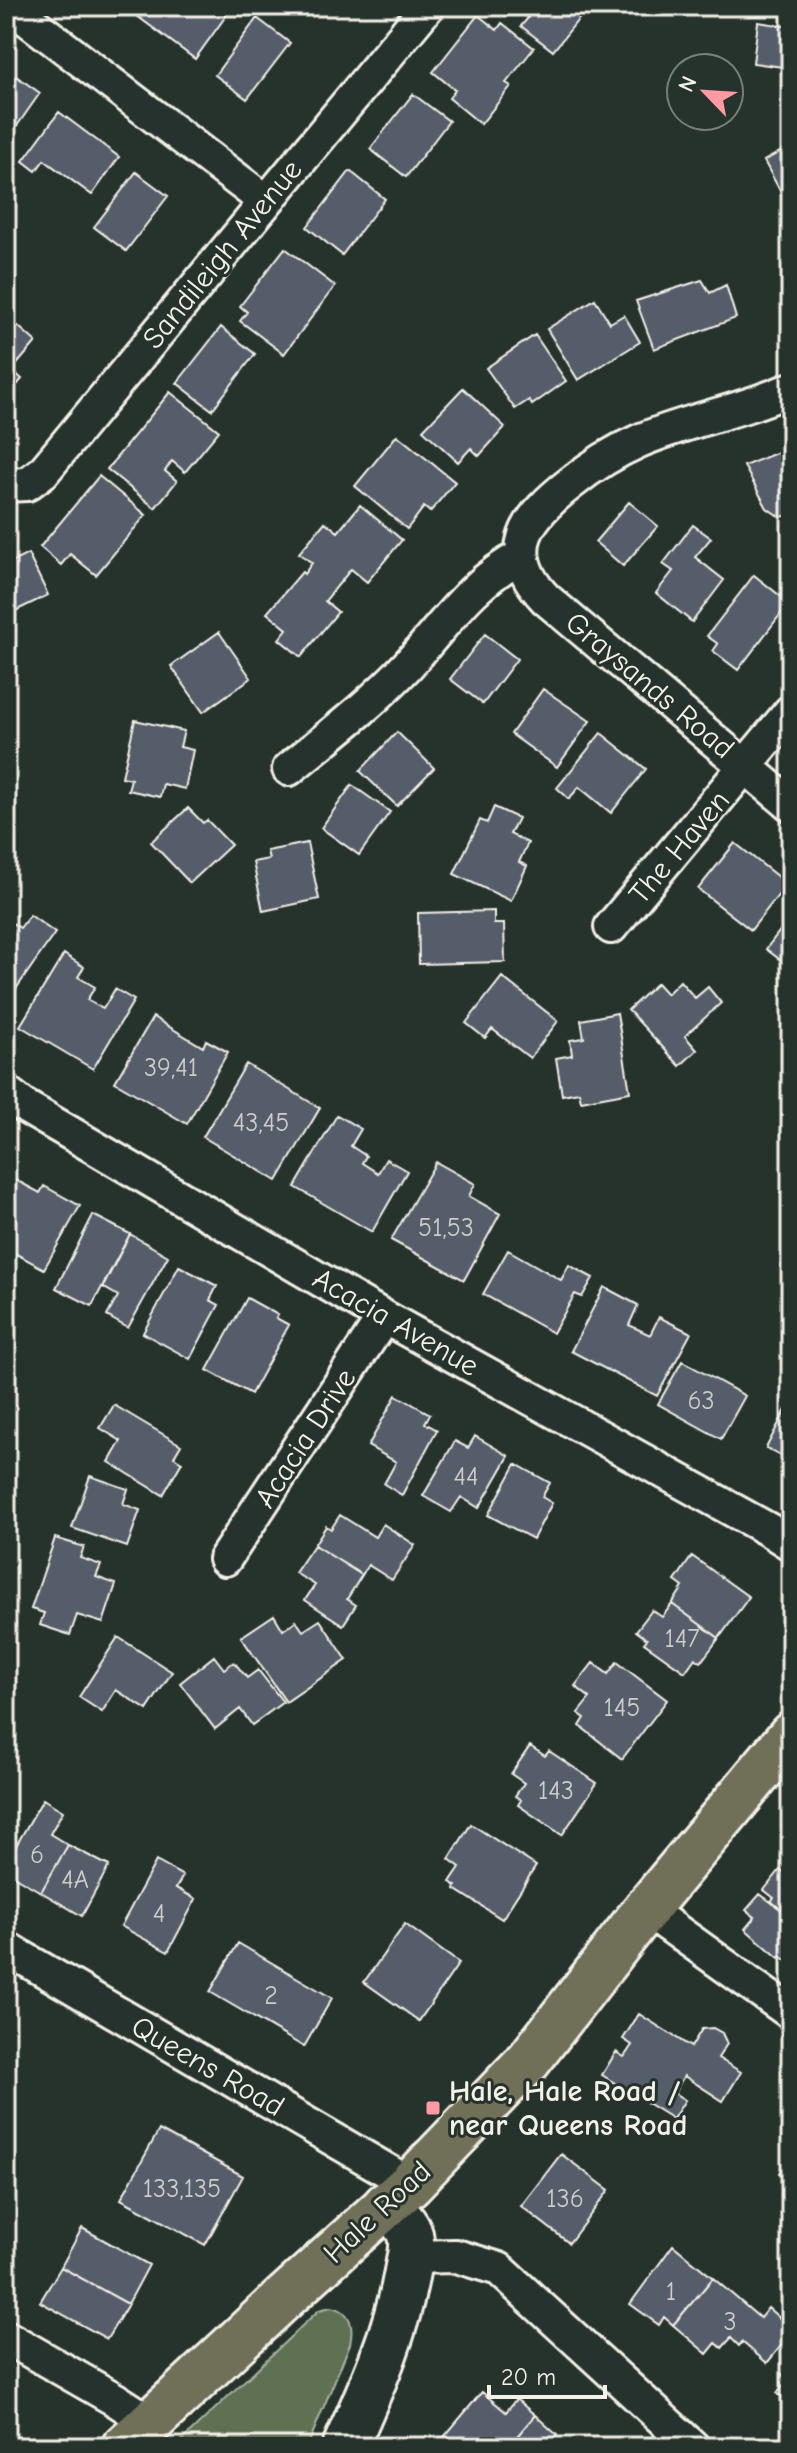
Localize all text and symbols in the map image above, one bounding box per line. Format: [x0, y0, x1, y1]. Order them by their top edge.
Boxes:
north arrow [665, 52, 745, 132]
text: N [673, 72, 703, 96]
street label: Sandileigh Avenue [135, 153, 309, 356]
street label: Graysands Road [558, 605, 741, 766]
street label: The Haven [622, 783, 737, 911]
house number: 39,41 [144, 1053, 198, 1083]
house number: 43,45 [233, 1108, 289, 1138]
house number: 51,53 [418, 1213, 474, 1243]
street label: Acacia Avenue [307, 1261, 485, 1384]
street label: Acacia Drive [248, 1362, 363, 1514]
house number: 63 [687, 1386, 715, 1416]
house number: 44 [453, 1462, 479, 1492]
house number: 147 [664, 1624, 700, 1654]
house number: 145 [604, 1693, 640, 1723]
house number: 143 [538, 1776, 574, 1806]
house number: 6 [30, 1840, 44, 1870]
house number: 4A [61, 1865, 89, 1895]
house number: 4 [153, 1899, 165, 1929]
house number: 2 [264, 1981, 278, 2011]
street label: Queens Road [125, 2009, 290, 2124]
place label: Hale, Hale Road / near Queens Road [449, 2074, 688, 2143]
marker: Hale, Hale Road / near Queens Road [424, 2099, 442, 2117]
street label: Hale Road [317, 2154, 438, 2271]
house number: 133,135 [143, 2174, 221, 2204]
house number: 136 [546, 2184, 584, 2214]
house number: 1 [666, 2277, 676, 2307]
house number: 3 [723, 2307, 737, 2337]
scale bar [489, 2349, 605, 2399]
text: 20 m [501, 2363, 556, 2391]

